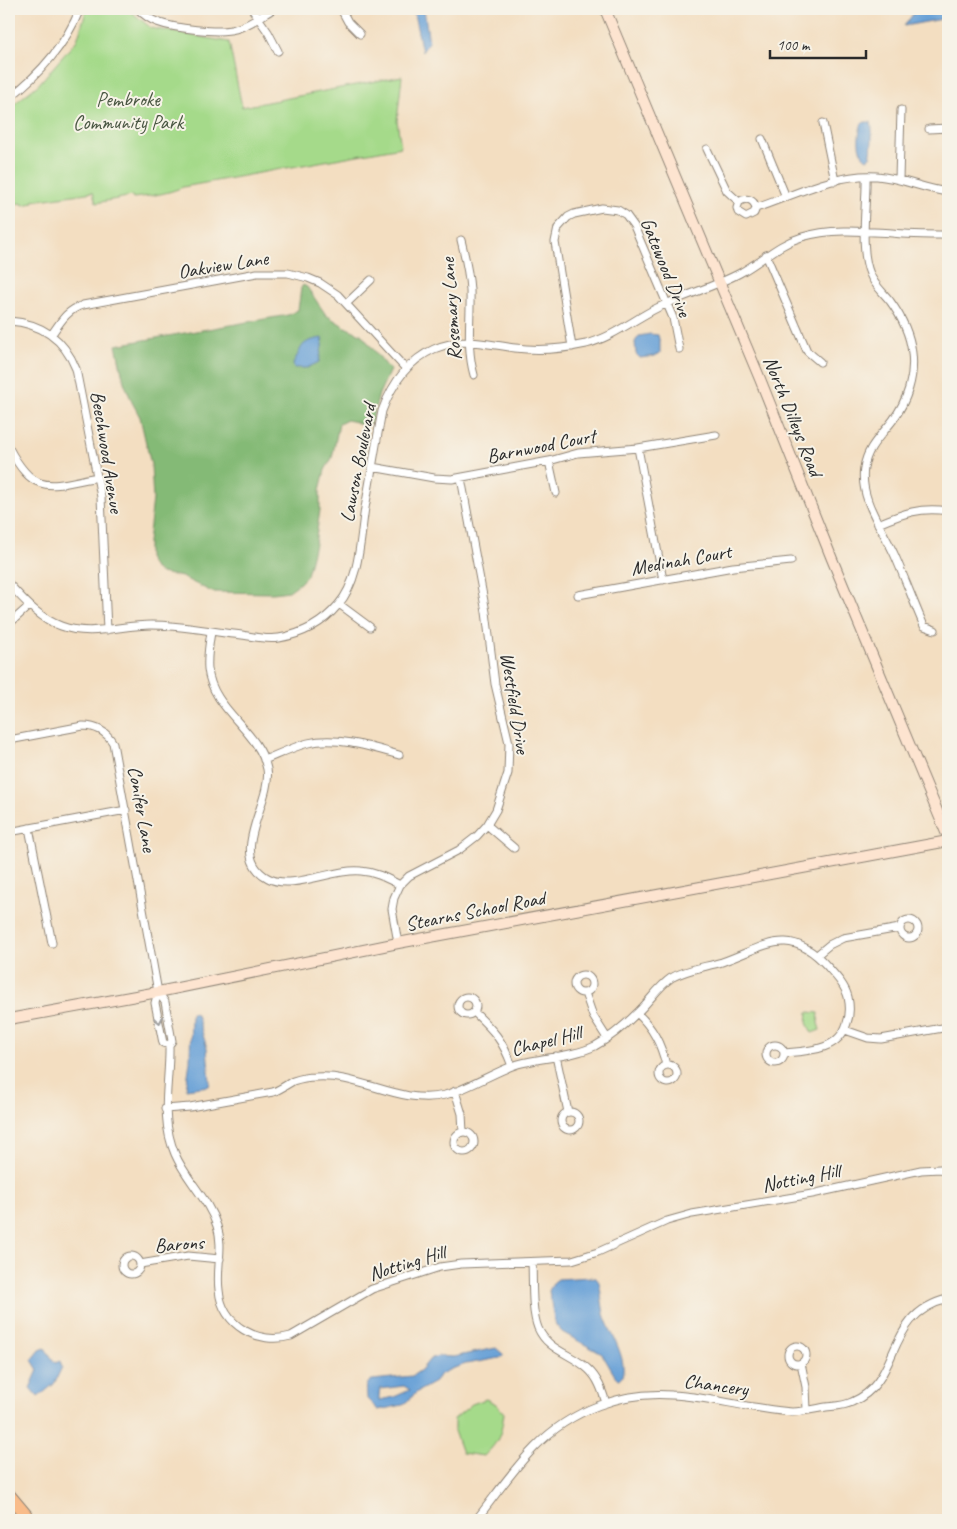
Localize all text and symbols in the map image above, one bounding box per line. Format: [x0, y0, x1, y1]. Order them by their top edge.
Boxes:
scale bar [770, 28, 866, 60]
text: 100 m [777, 36, 811, 55]
park label: Pembroke Community Park [73, 87, 185, 135]
street label: Gatewood Drive [635, 214, 698, 322]
street label: Oakview Lane [176, 245, 271, 284]
street label: Rosemary Lane [435, 255, 467, 361]
street label: North Dilleys Road [758, 352, 830, 483]
street label: Beechwood Avenue [85, 389, 129, 516]
street label: Lawson Boulevard [334, 399, 382, 524]
street label: Barnwood Court [485, 423, 601, 469]
street label: Medinah Court [629, 538, 735, 581]
street label: Westfield Drive [495, 651, 536, 757]
street label: Conifer Lane [122, 764, 162, 855]
street label: Stearns School Road [403, 885, 550, 937]
one-way arrow [153, 1016, 163, 1024]
street label: Chapel Hill [508, 1019, 587, 1062]
street label: Notting Hill [760, 1158, 846, 1198]
street label: Barons [154, 1230, 207, 1258]
street label: Notting Hill [366, 1238, 452, 1286]
street label: Chancery [682, 1368, 751, 1402]

